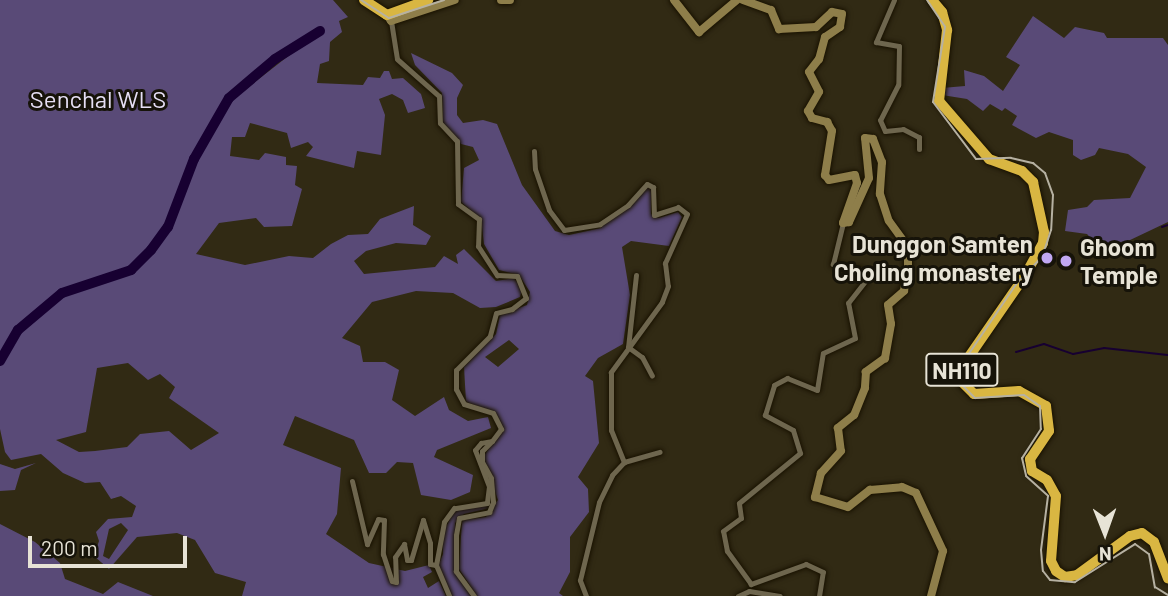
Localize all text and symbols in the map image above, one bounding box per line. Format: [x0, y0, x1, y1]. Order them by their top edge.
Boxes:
park label: Senchal WLS [30, 85, 166, 113]
place label: Dunggon Samten Choling monastery [834, 230, 1033, 286]
place label: Ghoom Temple [1080, 233, 1158, 289]
marker: Dunggon Samten Choling monastery [1039, 250, 1055, 266]
marker: Ghoom Temple [1058, 253, 1074, 269]
road number: NH110 [925, 350, 999, 390]
north arrow [1070, 498, 1140, 568]
scale bar [32, 522, 191, 566]
text: 200 m [41, 535, 98, 560]
text: N [1099, 543, 1112, 566]

